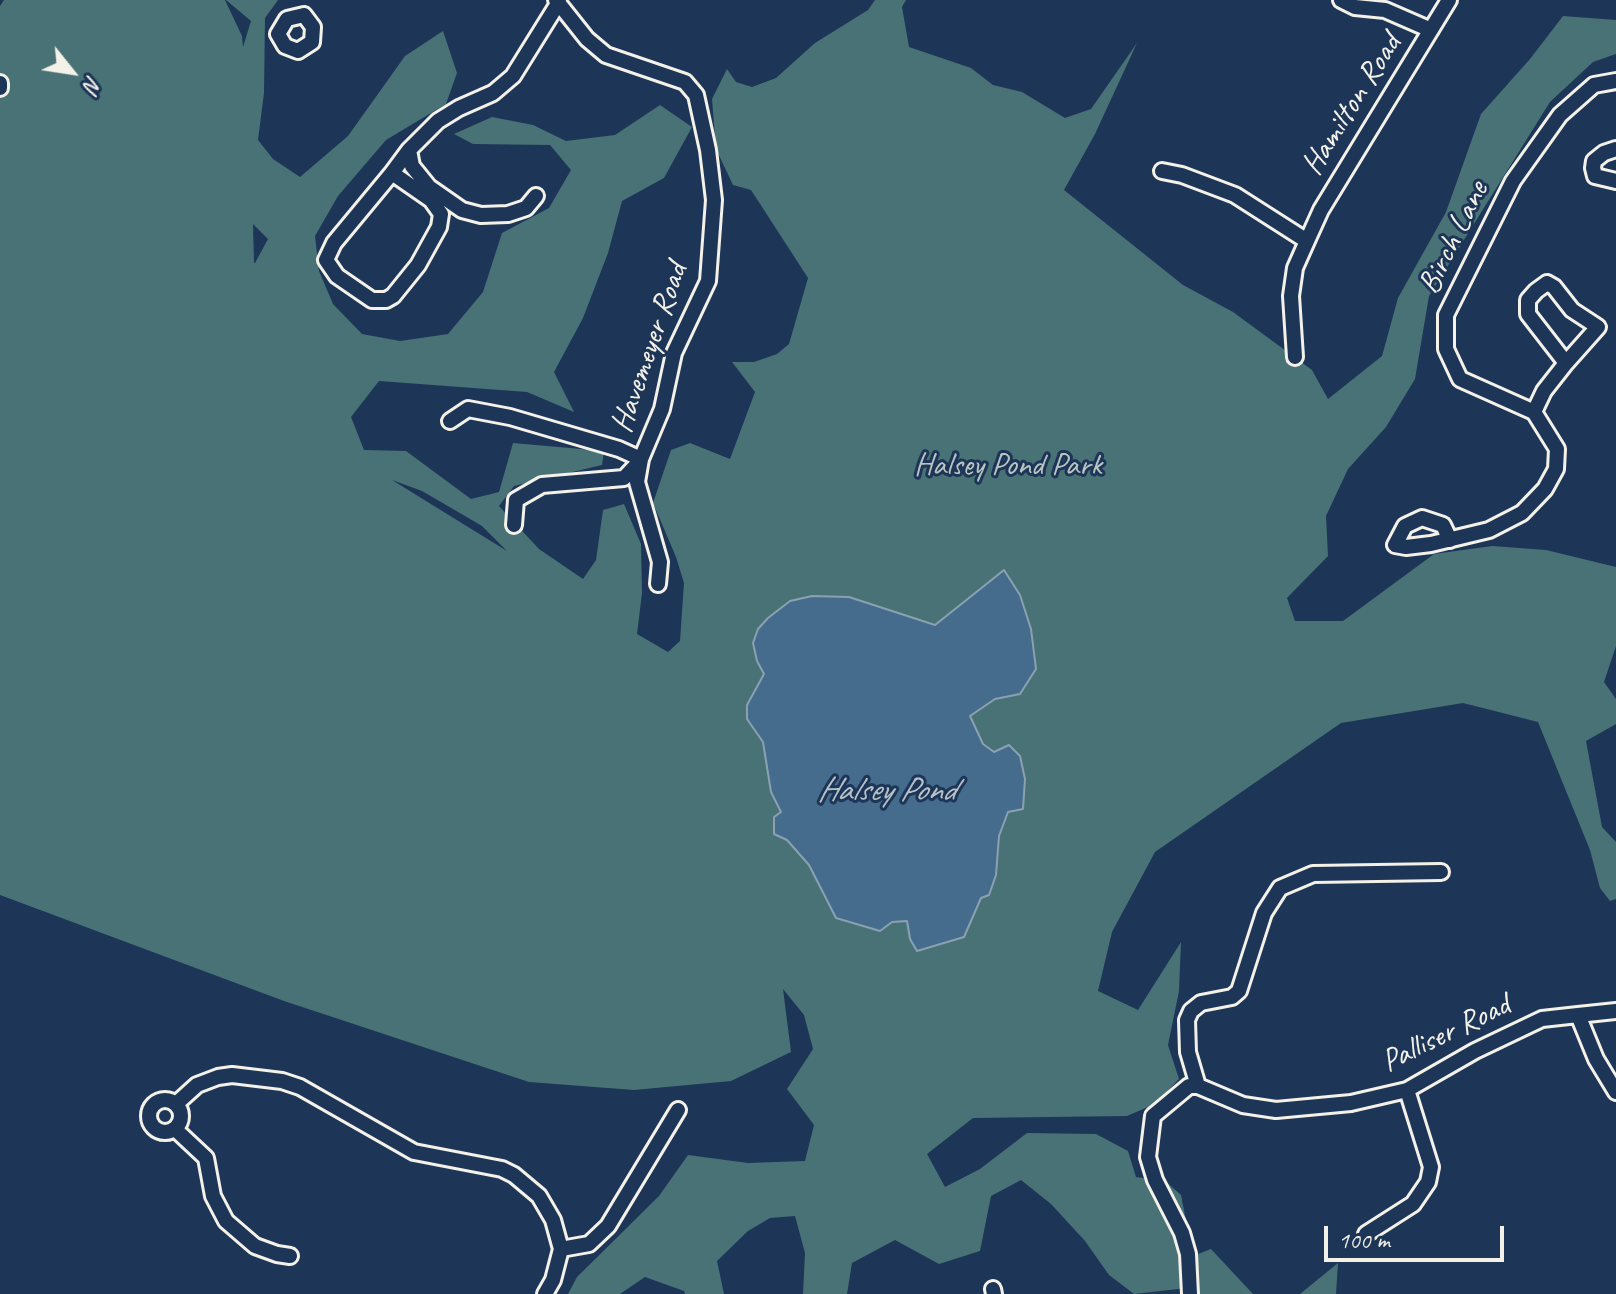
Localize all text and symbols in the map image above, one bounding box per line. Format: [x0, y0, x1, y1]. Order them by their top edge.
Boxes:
street label: Hamilton Road [1294, 27, 1410, 183]
north arrow [32, 32, 112, 112]
text: N [77, 71, 108, 97]
street label: Birch Lane [1410, 175, 1498, 301]
street label: Havemeyer Road [603, 258, 697, 438]
park label: Halsey Pond Park [914, 447, 1102, 485]
water label: Halsey Pond [817, 771, 955, 811]
street label: Palliser Road [1375, 986, 1517, 1082]
scale bar [1328, 1210, 1508, 1260]
text: 100 m [1338, 1225, 1390, 1255]

